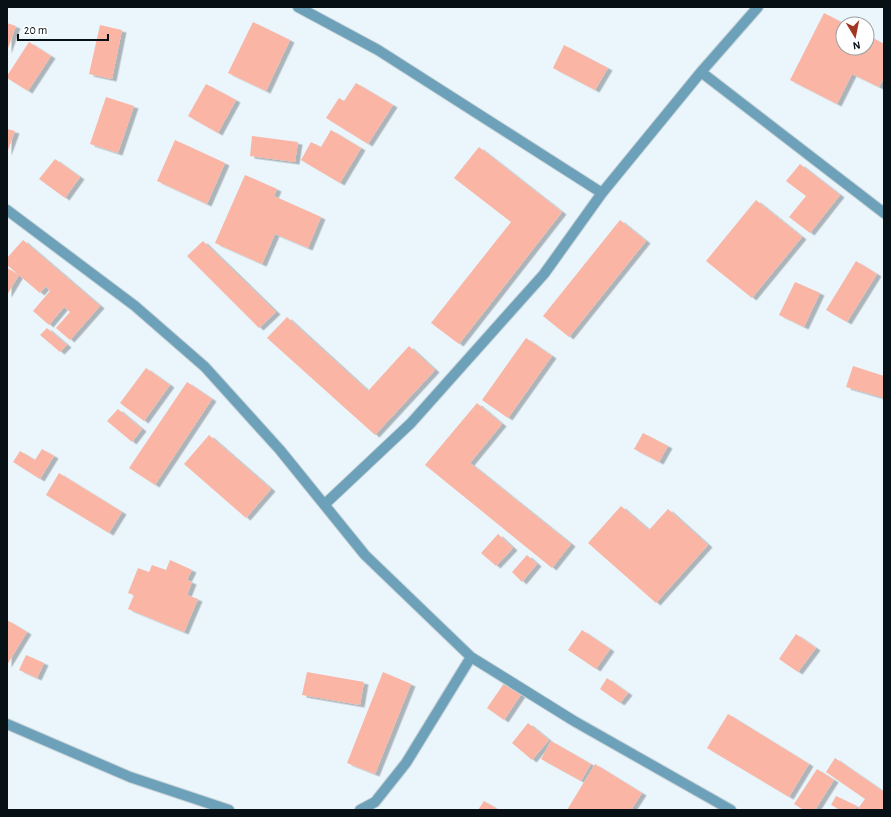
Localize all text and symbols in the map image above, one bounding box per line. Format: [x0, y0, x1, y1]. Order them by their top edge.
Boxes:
scale bar [18, 16, 108, 42]
north arrow [835, 16, 875, 56]
text: 20 m [24, 24, 47, 36]
text: N [852, 39, 861, 51]

